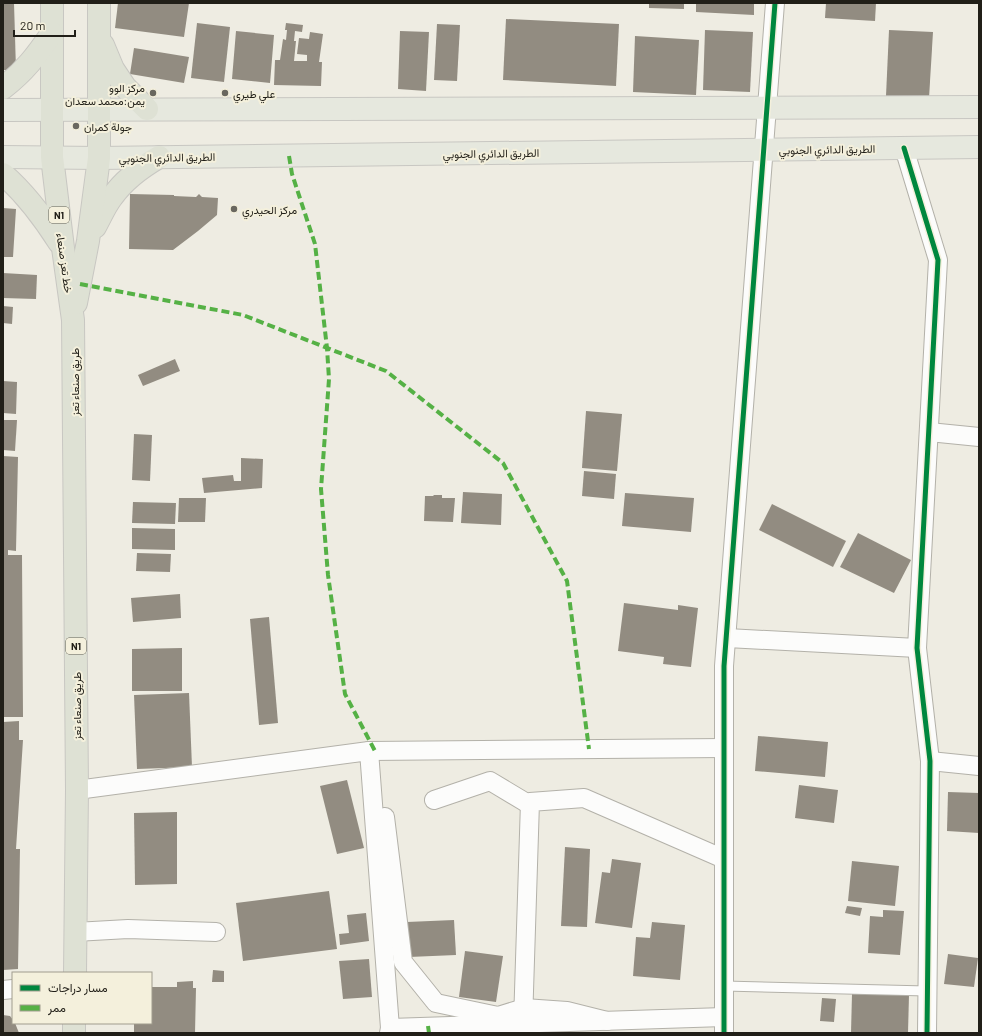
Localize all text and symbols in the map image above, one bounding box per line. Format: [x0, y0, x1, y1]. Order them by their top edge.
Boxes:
scale bar [14, 12, 75, 38]
text: 20 m [20, 18, 46, 32]
place label: مركز الوو يمن:محمد سعدان [65, 81, 145, 108]
place label: علي طيري [233, 87, 275, 104]
marker: مركز الوو يمن:محمد سعدان [148, 88, 158, 98]
marker: علي طيري [220, 88, 230, 98]
place label: جولة كمران [84, 120, 132, 134]
marker: جولة كمران [71, 121, 81, 131]
street label: الطريق الدائري الجنوبي [779, 142, 875, 160]
street label: الطريق الدائري الجنوبي [443, 146, 539, 164]
street label: الطريق الدائري الجنوبي [119, 150, 215, 168]
place label: مركز الحيدري [242, 203, 297, 220]
marker: مركز الحيدري [229, 204, 239, 214]
road number: N1 [49, 207, 69, 223]
street label: خط تعز صنعاء [53, 232, 76, 294]
street label: طريق صنعاء تعز [68, 348, 82, 417]
road number: N1 [66, 638, 86, 654]
street label: طريق صنعاء تعز [70, 672, 84, 741]
legend [12, 972, 152, 1024]
text: مسار دراجات [48, 980, 108, 996]
text: ممر [47, 1000, 66, 1016]

